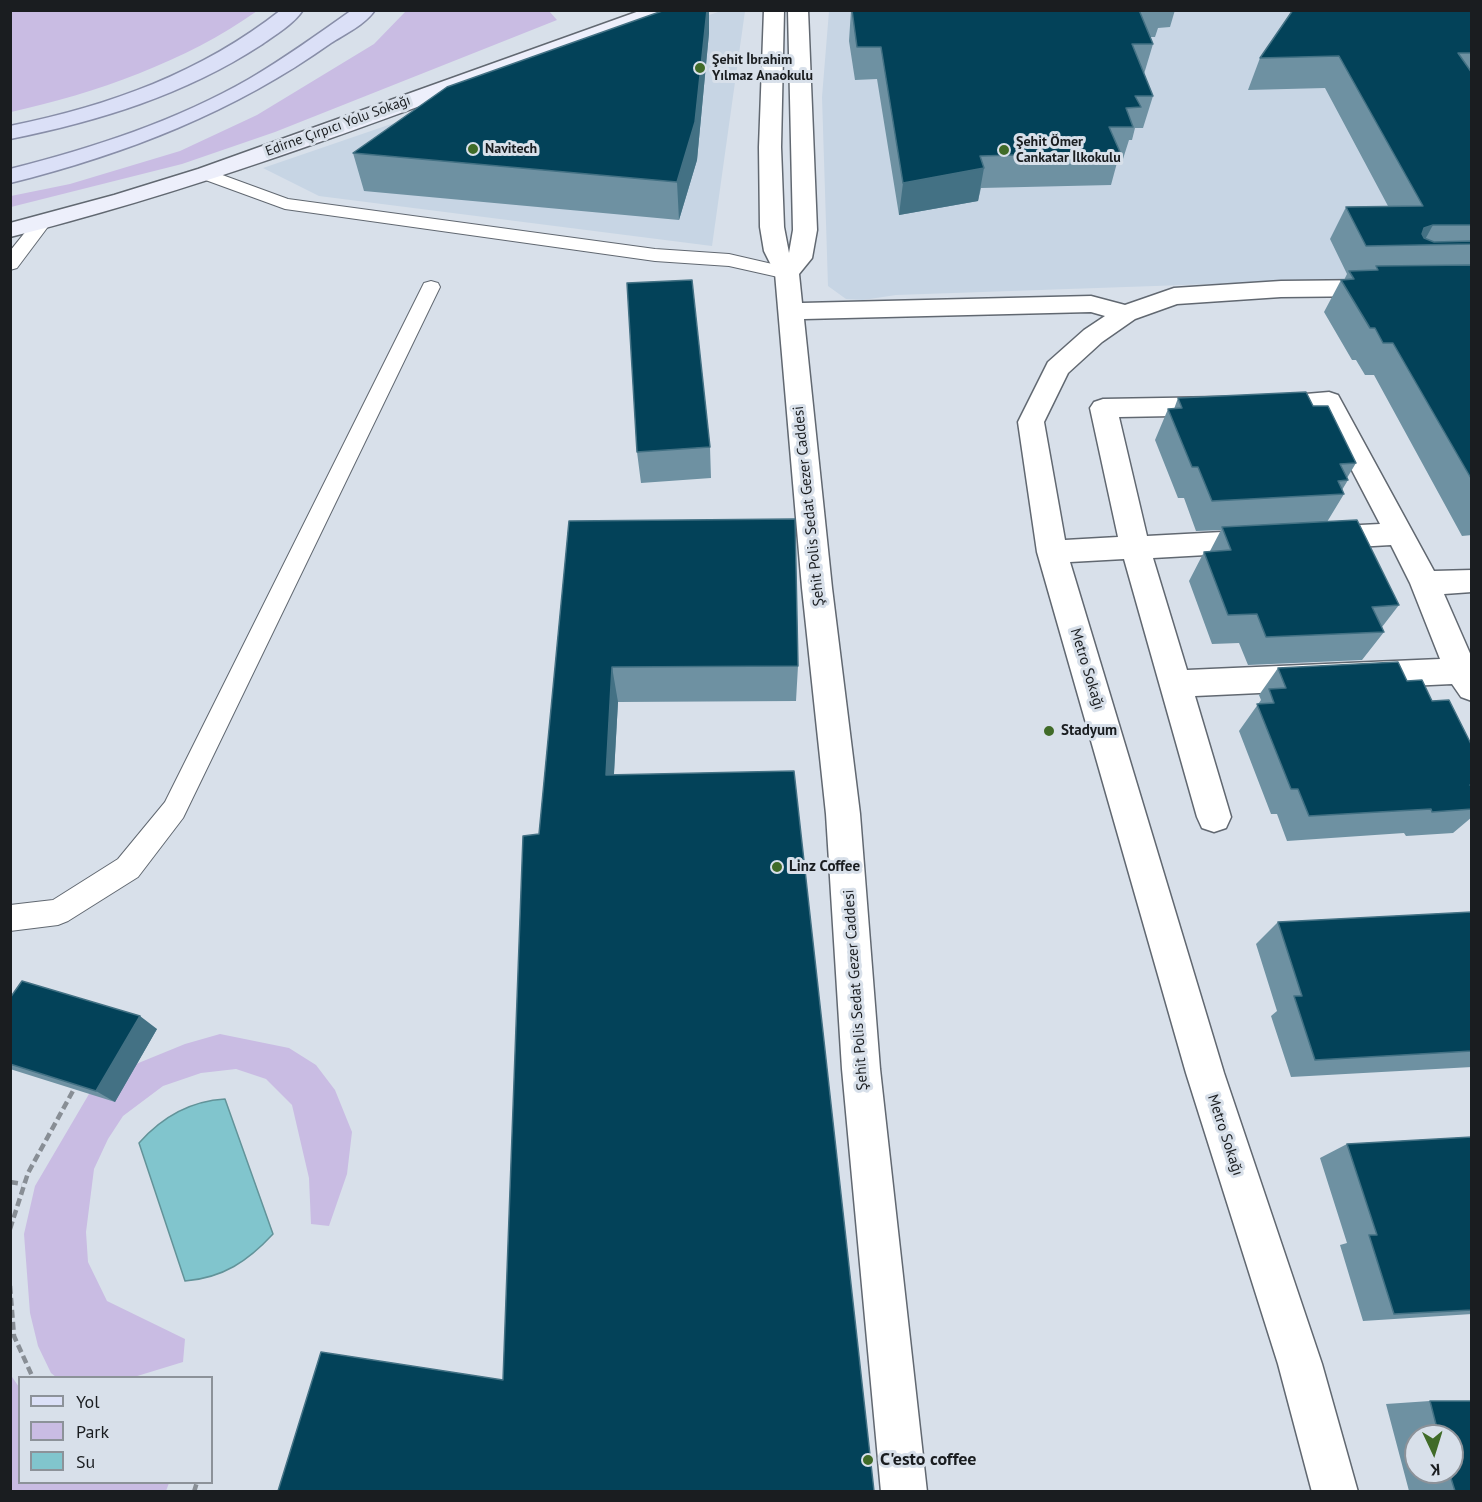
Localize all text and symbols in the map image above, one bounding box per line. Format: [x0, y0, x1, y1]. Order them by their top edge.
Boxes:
place label: Şehit İbrahim Yılmaz Anaokulu [712, 52, 813, 84]
marker: Şehit İbrahim Yılmaz Anaokulu [693, 61, 707, 75]
street label: Edirne Çırpıcı Yolu Sokağı [263, 92, 413, 160]
place label: Şehit Ömer Cankatar İlkokulu [1016, 134, 1121, 166]
place label: Navitech [485, 141, 537, 157]
marker: Navitech [466, 142, 480, 156]
marker: Şehit Ömer Cankatar İlkokulu [997, 143, 1011, 157]
street label: Şehit Polis Sedat Gezer Caddesi [790, 405, 828, 607]
street label: Metro Sokağı [1066, 626, 1108, 712]
place label: Stadyum [1061, 722, 1117, 740]
marker: Stadyum [1042, 724, 1056, 738]
place label: Linz Coffee [789, 858, 860, 876]
marker: Linz Coffee [770, 860, 784, 874]
street label: Şehit Polis Sedat Gezer Caddesi [840, 889, 872, 1091]
street label: Metro Sokağı [1203, 1092, 1247, 1178]
legend [18, 1376, 213, 1484]
text: Yol [76, 1390, 99, 1413]
text: Park [76, 1420, 109, 1443]
north arrow [1404, 1424, 1464, 1484]
place label: C'esto coffee [880, 1449, 977, 1471]
text: Su [76, 1450, 95, 1473]
marker: C'esto coffee [861, 1453, 875, 1467]
text: K [1429, 1460, 1441, 1480]

